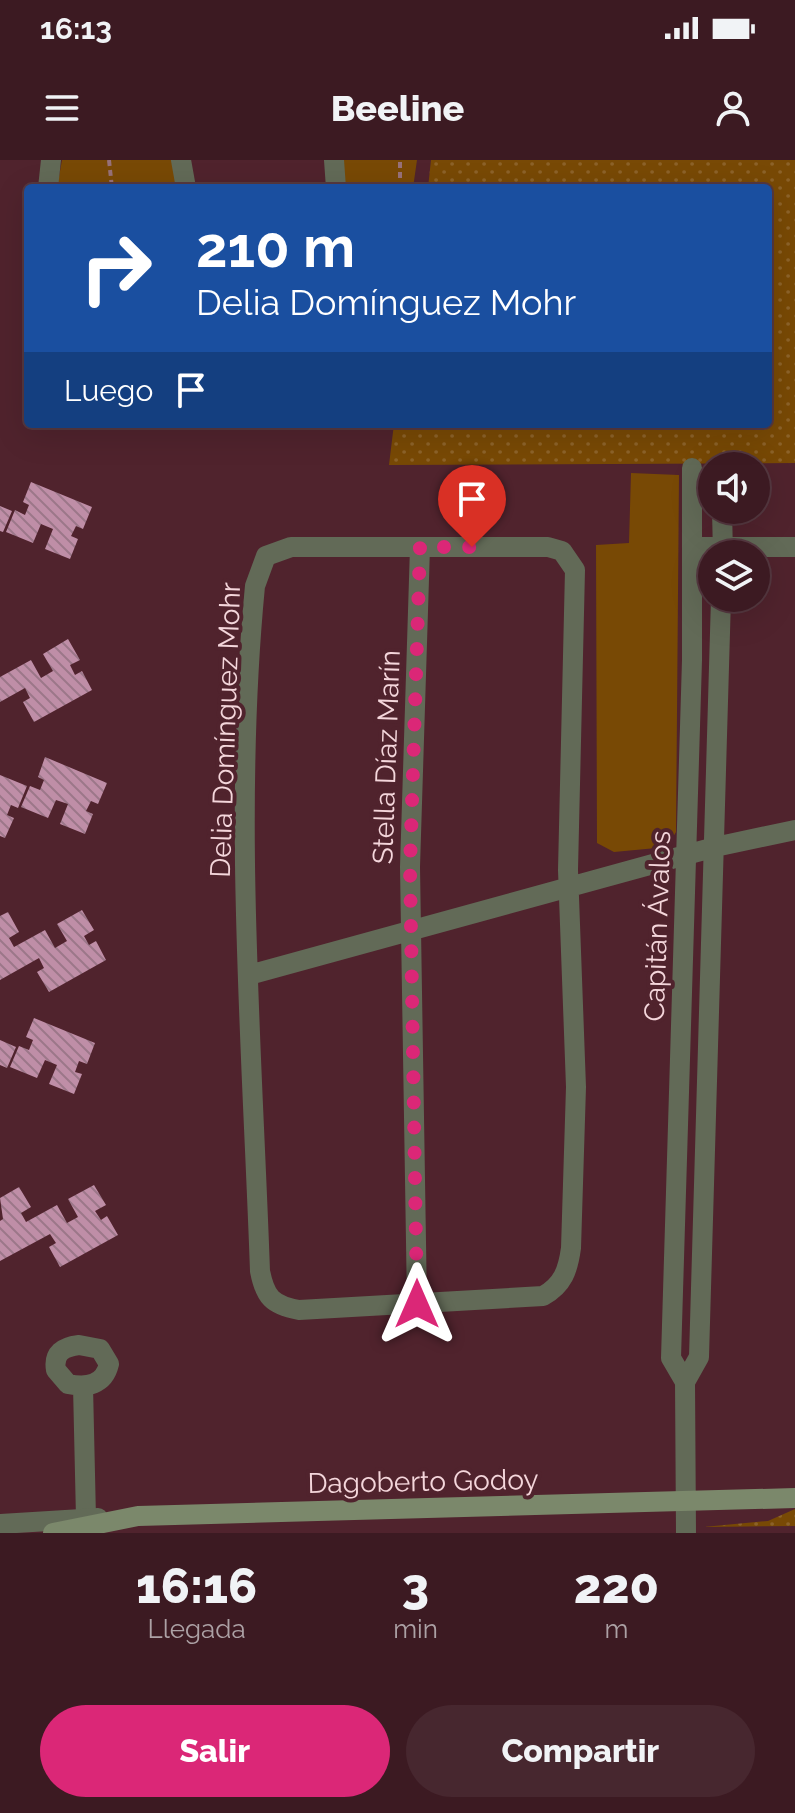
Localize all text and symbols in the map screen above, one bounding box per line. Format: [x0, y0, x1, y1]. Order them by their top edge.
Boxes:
text: 16:13 [40, 11, 112, 46]
icon: menu [40, 86, 84, 130]
icon: person [711, 86, 755, 130]
text: Beeline [331, 87, 464, 129]
text: 210 m [196, 214, 355, 280]
icon: right [64, 216, 168, 320]
text: Delia Domínguez Mohr [196, 281, 576, 323]
icon: arrive [169, 368, 213, 412]
text: Luego [64, 373, 153, 408]
map controls [698, 452, 770, 612]
button: sound [698, 452, 770, 524]
pin [438, 465, 506, 547]
icon: arrive [450, 477, 494, 521]
button: layers [698, 540, 770, 612]
street label: Delia Domínguez Mohr [204, 582, 247, 878]
street label: Stella Díaz Marín [366, 649, 407, 865]
street label: Capitán Ávalos [638, 830, 677, 1022]
position arrow [375, 1262, 459, 1346]
street label: Dagoberto Godoy [307, 1463, 539, 1500]
text: 16:16 [136, 1558, 257, 1614]
text: 3 [402, 1558, 429, 1614]
text: 220 [574, 1558, 659, 1614]
text: Llegada [148, 1614, 246, 1644]
text: min [393, 1614, 438, 1644]
text: m [604, 1614, 628, 1644]
button: Salir [40, 1705, 390, 1797]
button: Compartir [406, 1705, 755, 1797]

